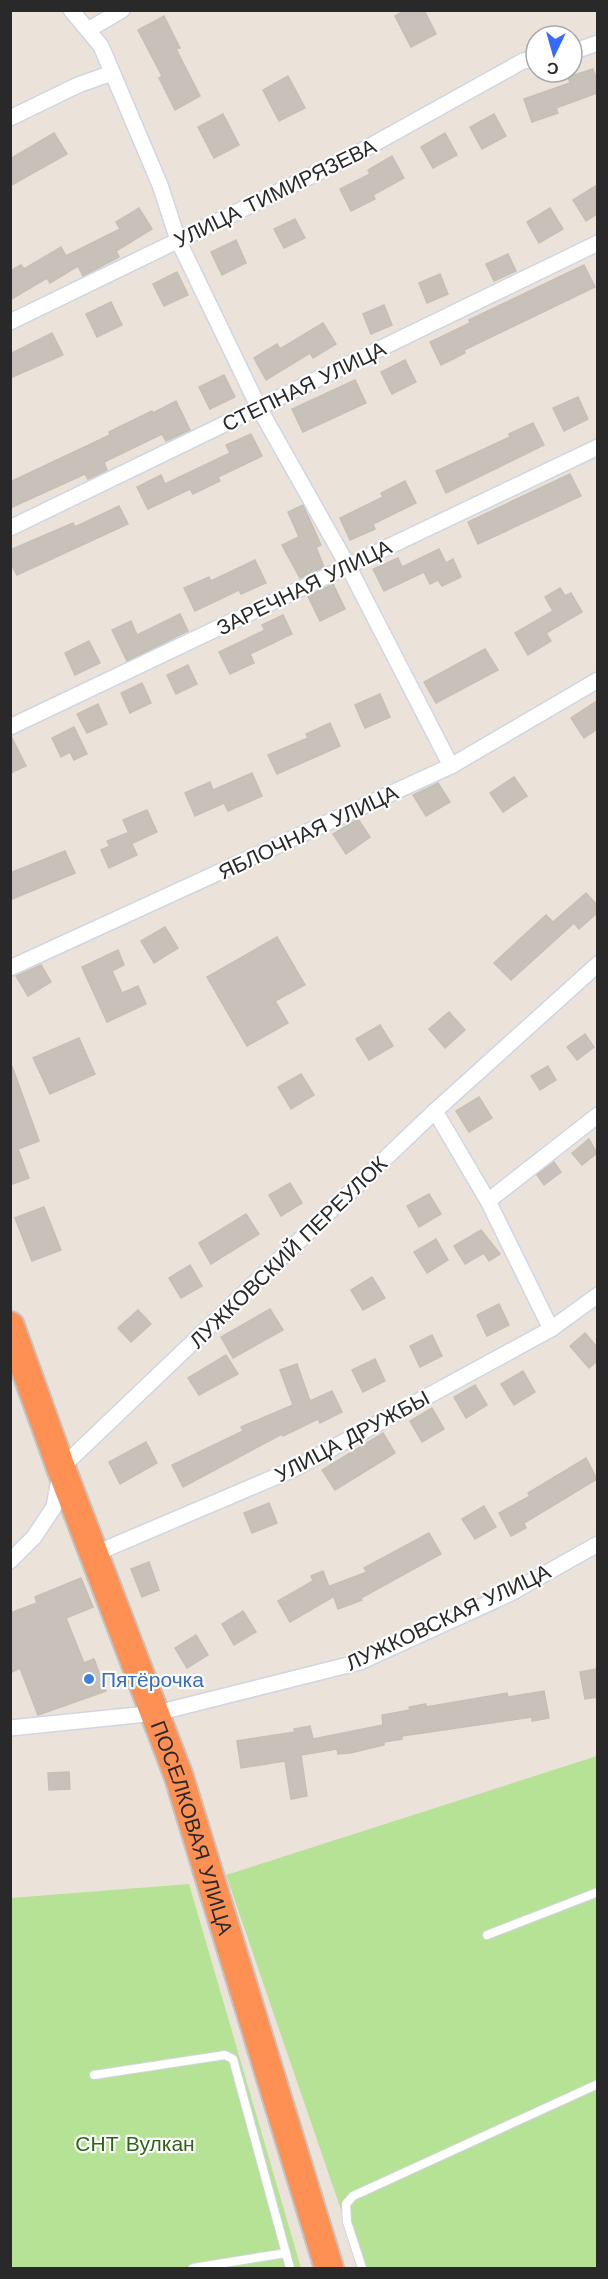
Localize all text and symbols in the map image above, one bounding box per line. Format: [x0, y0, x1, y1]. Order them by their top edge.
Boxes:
north arrow [524, 24, 584, 84]
text: С [546, 58, 559, 78]
street label: УЛИЦА ТИМИРЯЗЕВА [170, 133, 380, 253]
street label: СТЕПНАЯ УЛИЦА [218, 336, 390, 436]
street label: ЗАРЕЧНАЯ УЛИЦА [213, 534, 395, 640]
street label: ЯБЛОЧНАЯ УЛИЦА [214, 779, 402, 885]
street label: ЛУЖКОВСКИЙ ПЕРЕУЛОК [184, 1150, 393, 1353]
street label: УЛИЦА ДРУЖБЫ [271, 1385, 433, 1487]
street label: ЛУЖКОВСКАЯ УЛИЦА [342, 1559, 554, 1675]
place label: Пятёрочка [101, 1667, 204, 1692]
marker: Пятёрочка [82, 1672, 96, 1686]
street label: ПОСЕЛКОВАЯ УЛИЦА [146, 1717, 239, 1938]
park label: СНТ Вулкан [75, 2131, 195, 2156]

